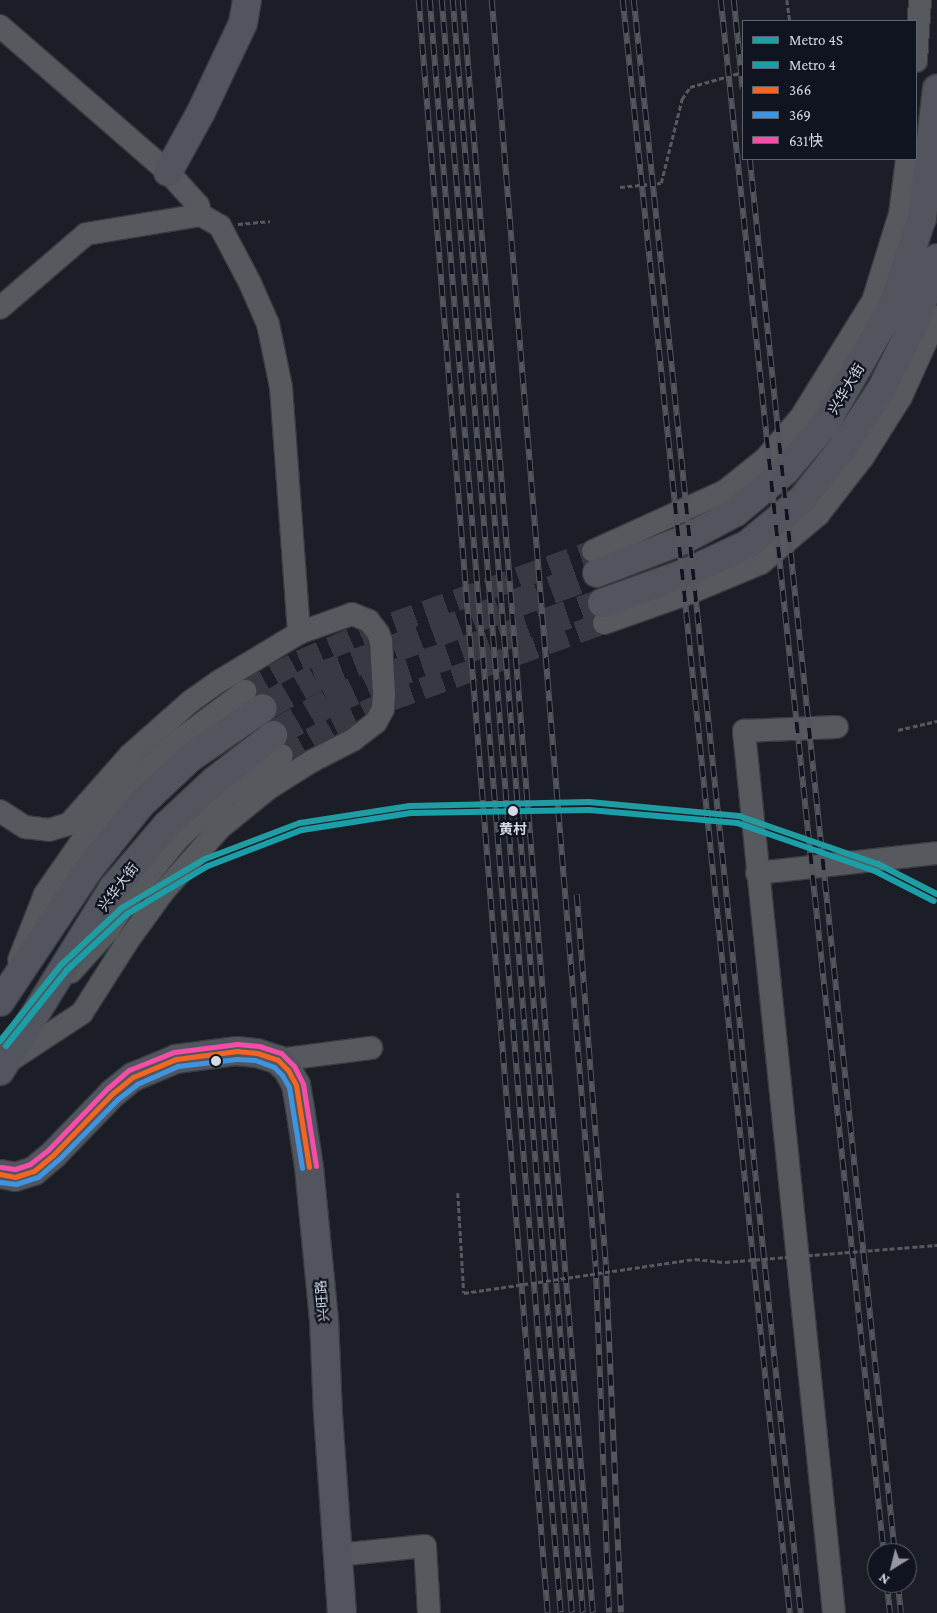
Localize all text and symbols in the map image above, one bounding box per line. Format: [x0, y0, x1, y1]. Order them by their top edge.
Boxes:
legend [742, 20, 917, 160]
text: Metro 4S [789, 32, 843, 48]
text: Metro 4 [789, 57, 836, 73]
text: 366 [789, 82, 811, 98]
text: 369 [789, 107, 811, 123]
text: 631快 [789, 133, 823, 149]
street label: 兴华大街 [824, 361, 868, 417]
marker: 黄村 [505, 803, 521, 819]
place label: 黄村 [499, 821, 527, 837]
street label: 兴华大街 [94, 860, 142, 914]
unlabelled marker [211, 1056, 221, 1066]
street label: 兴旺路 [312, 1279, 332, 1323]
north arrow [867, 1543, 917, 1593]
text: N [875, 1570, 892, 1589]

